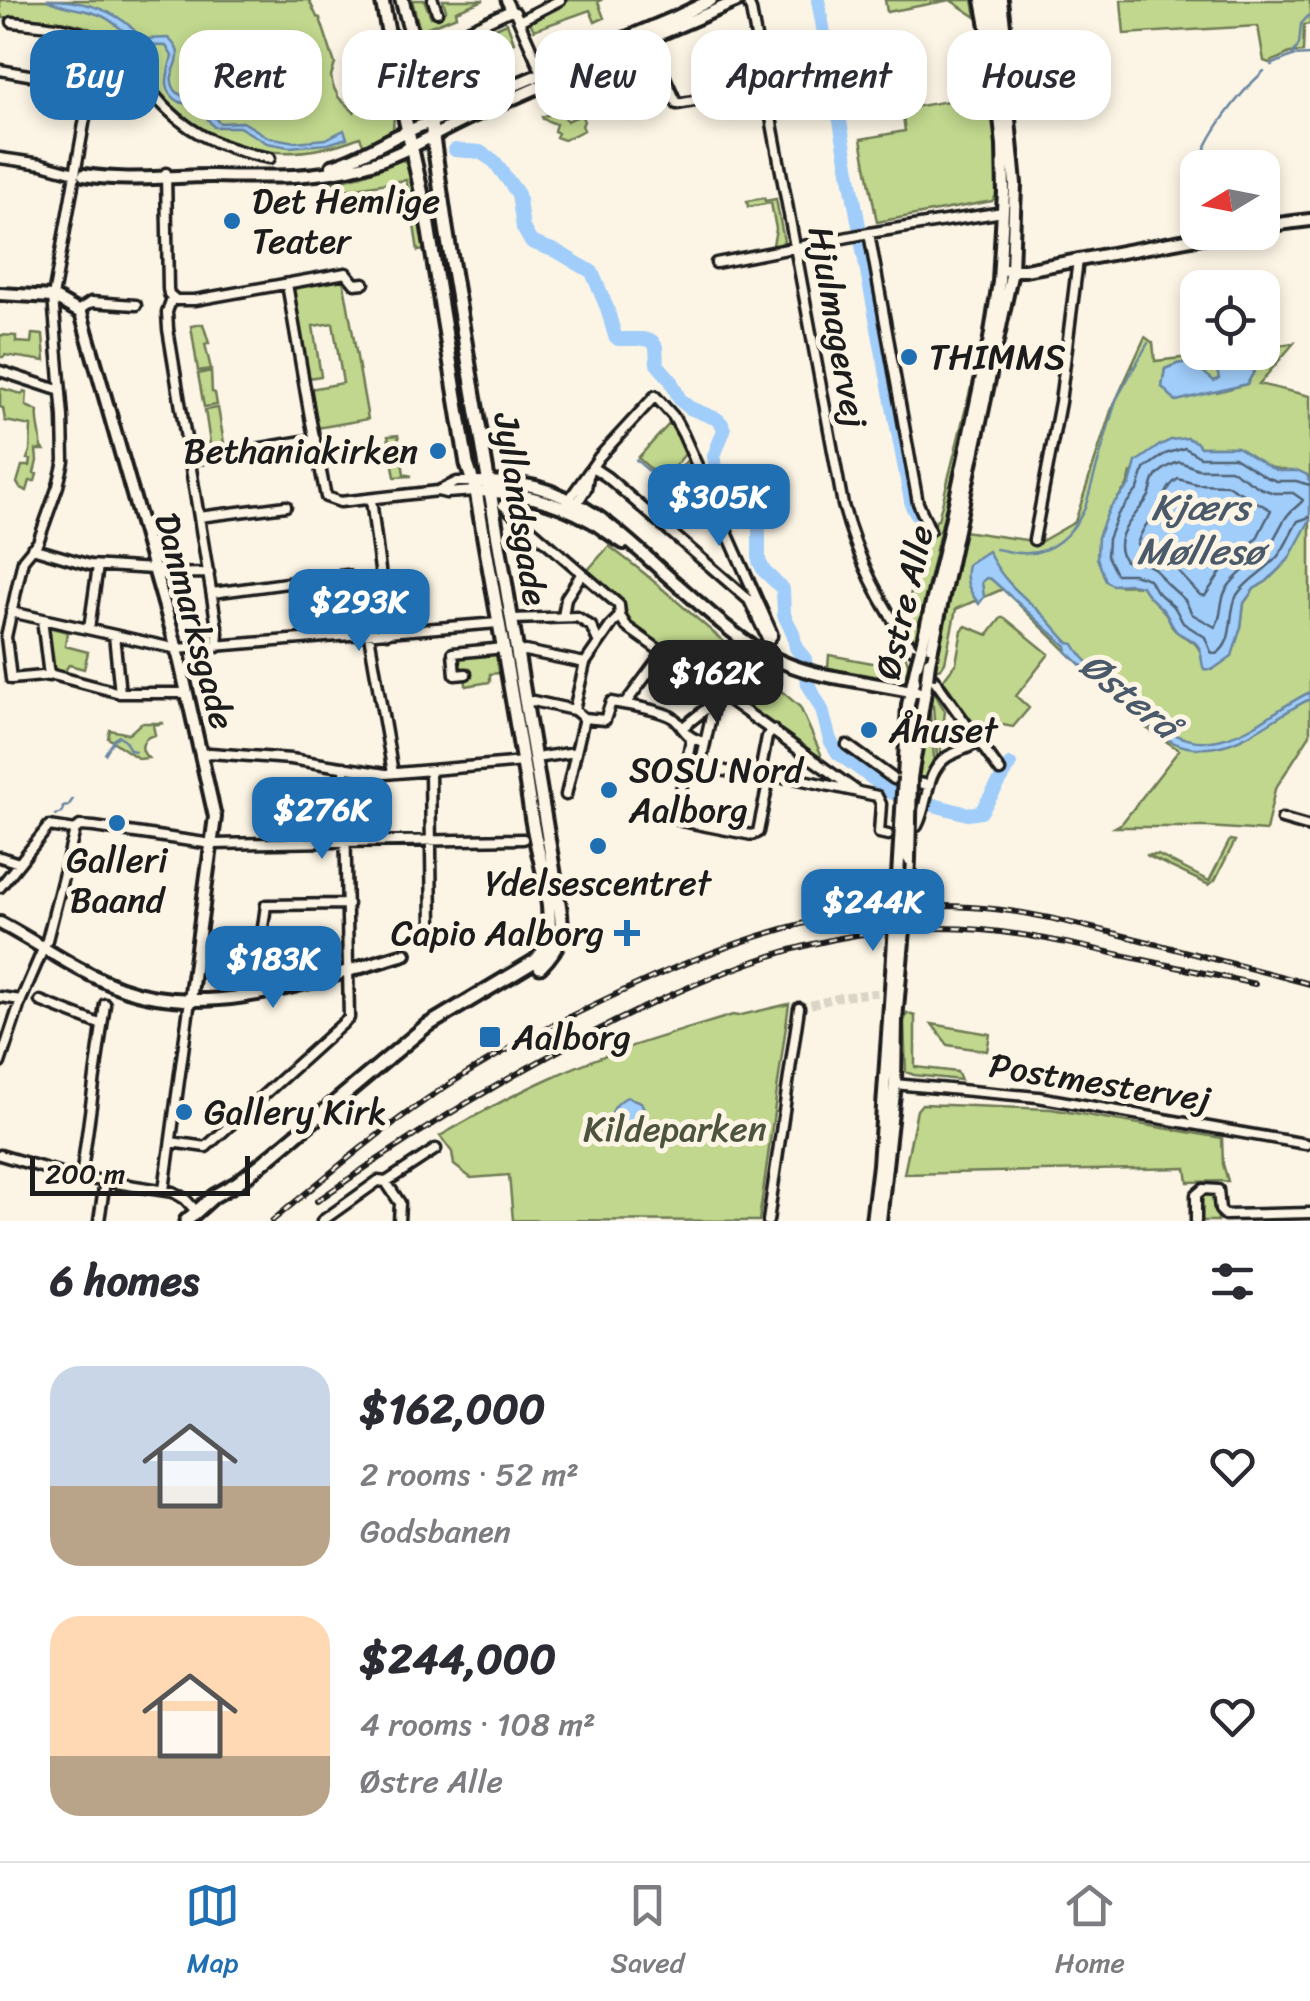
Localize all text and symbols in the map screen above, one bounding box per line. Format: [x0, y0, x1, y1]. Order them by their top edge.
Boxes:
chip: Buy [30, 30, 159, 120]
chip: Rent [179, 30, 322, 120]
chip: Filters [342, 30, 515, 120]
chip: New [535, 30, 671, 120]
chip: Apartment [691, 30, 927, 120]
chip: House [947, 30, 1111, 120]
north arrow [1180, 150, 1280, 250]
map controls [1180, 150, 1280, 370]
place label: Det Hemlige Teater [252, 170, 440, 272]
marker: Det Hemlige Teater [221, 210, 243, 232]
street label: Hjulmagervej [790, 221, 886, 433]
button: locate [1180, 270, 1280, 370]
place label: THIMMS [929, 326, 1066, 388]
marker: THIMMS [898, 346, 920, 368]
street label: Jyllandsgade [475, 407, 567, 610]
place label: Bethaniakirken [184, 420, 418, 482]
marker: Bethaniakirken [427, 440, 449, 462]
pin: $305K [649, 464, 789, 549]
text: $305K [670, 468, 768, 525]
water label: Kjærs Møllesø [1137, 474, 1270, 585]
street label: Danmarksgade [136, 506, 254, 737]
street label: Østre Alle [856, 519, 952, 685]
pin: $293K [289, 569, 429, 654]
text: $293K [311, 573, 407, 630]
water label: Østerå [1065, 634, 1199, 761]
pin: $162K [646, 640, 786, 725]
text: $162K [670, 644, 762, 701]
place label: Åhuset [888, 699, 999, 761]
marker: Åhuset [858, 719, 880, 741]
place label: SOSU Nord Aalborg [628, 739, 805, 841]
pin: $276K [252, 777, 392, 862]
marker: SOSU Nord Aalborg [598, 779, 620, 801]
text: $276K [274, 781, 370, 838]
marker: Galleri Baand [106, 812, 128, 834]
place label: Galleri Baand [66, 829, 169, 931]
marker: Ydelsescentret [587, 835, 609, 857]
place label: Ydelsescentret [485, 852, 713, 914]
pin: $244K [803, 869, 943, 954]
text: $244K [823, 873, 923, 930]
place label: Capio Aalborg [391, 902, 604, 964]
marker: Capio Aalborg [614, 920, 640, 946]
pin: $183K [203, 926, 343, 1011]
text: $183K [227, 930, 319, 987]
place label: Aalborg [511, 1006, 631, 1068]
marker: Aalborg [477, 1024, 503, 1050]
street label: Postmestervej [985, 1034, 1216, 1130]
place label: Gallery Kirk [204, 1081, 387, 1143]
park label: Kildeparken [583, 1098, 767, 1160]
marker: Gallery Kirk [173, 1101, 195, 1123]
text: 200 m [45, 1149, 125, 1198]
scale bar [30, 1151, 250, 1196]
text: 6 homes [50, 1244, 199, 1318]
icon: filters [1205, 1254, 1260, 1309]
text: $162,000 [360, 1372, 545, 1446]
icon: home [130, 1406, 250, 1526]
icon: heart [1205, 1439, 1260, 1494]
text: 2 rooms · 52 m² [360, 1446, 579, 1503]
text: Godsbanen [360, 1503, 511, 1560]
text: $244,000 [360, 1622, 556, 1696]
icon: home [130, 1656, 250, 1776]
icon: heart [1205, 1689, 1260, 1744]
text: 4 rooms · 108 m² [360, 1696, 596, 1753]
text: Østre Alle [360, 1753, 503, 1810]
tab: Map [185, 1878, 240, 1987]
tab: Saved [611, 1878, 684, 1987]
tab: Home [1055, 1878, 1125, 1987]

